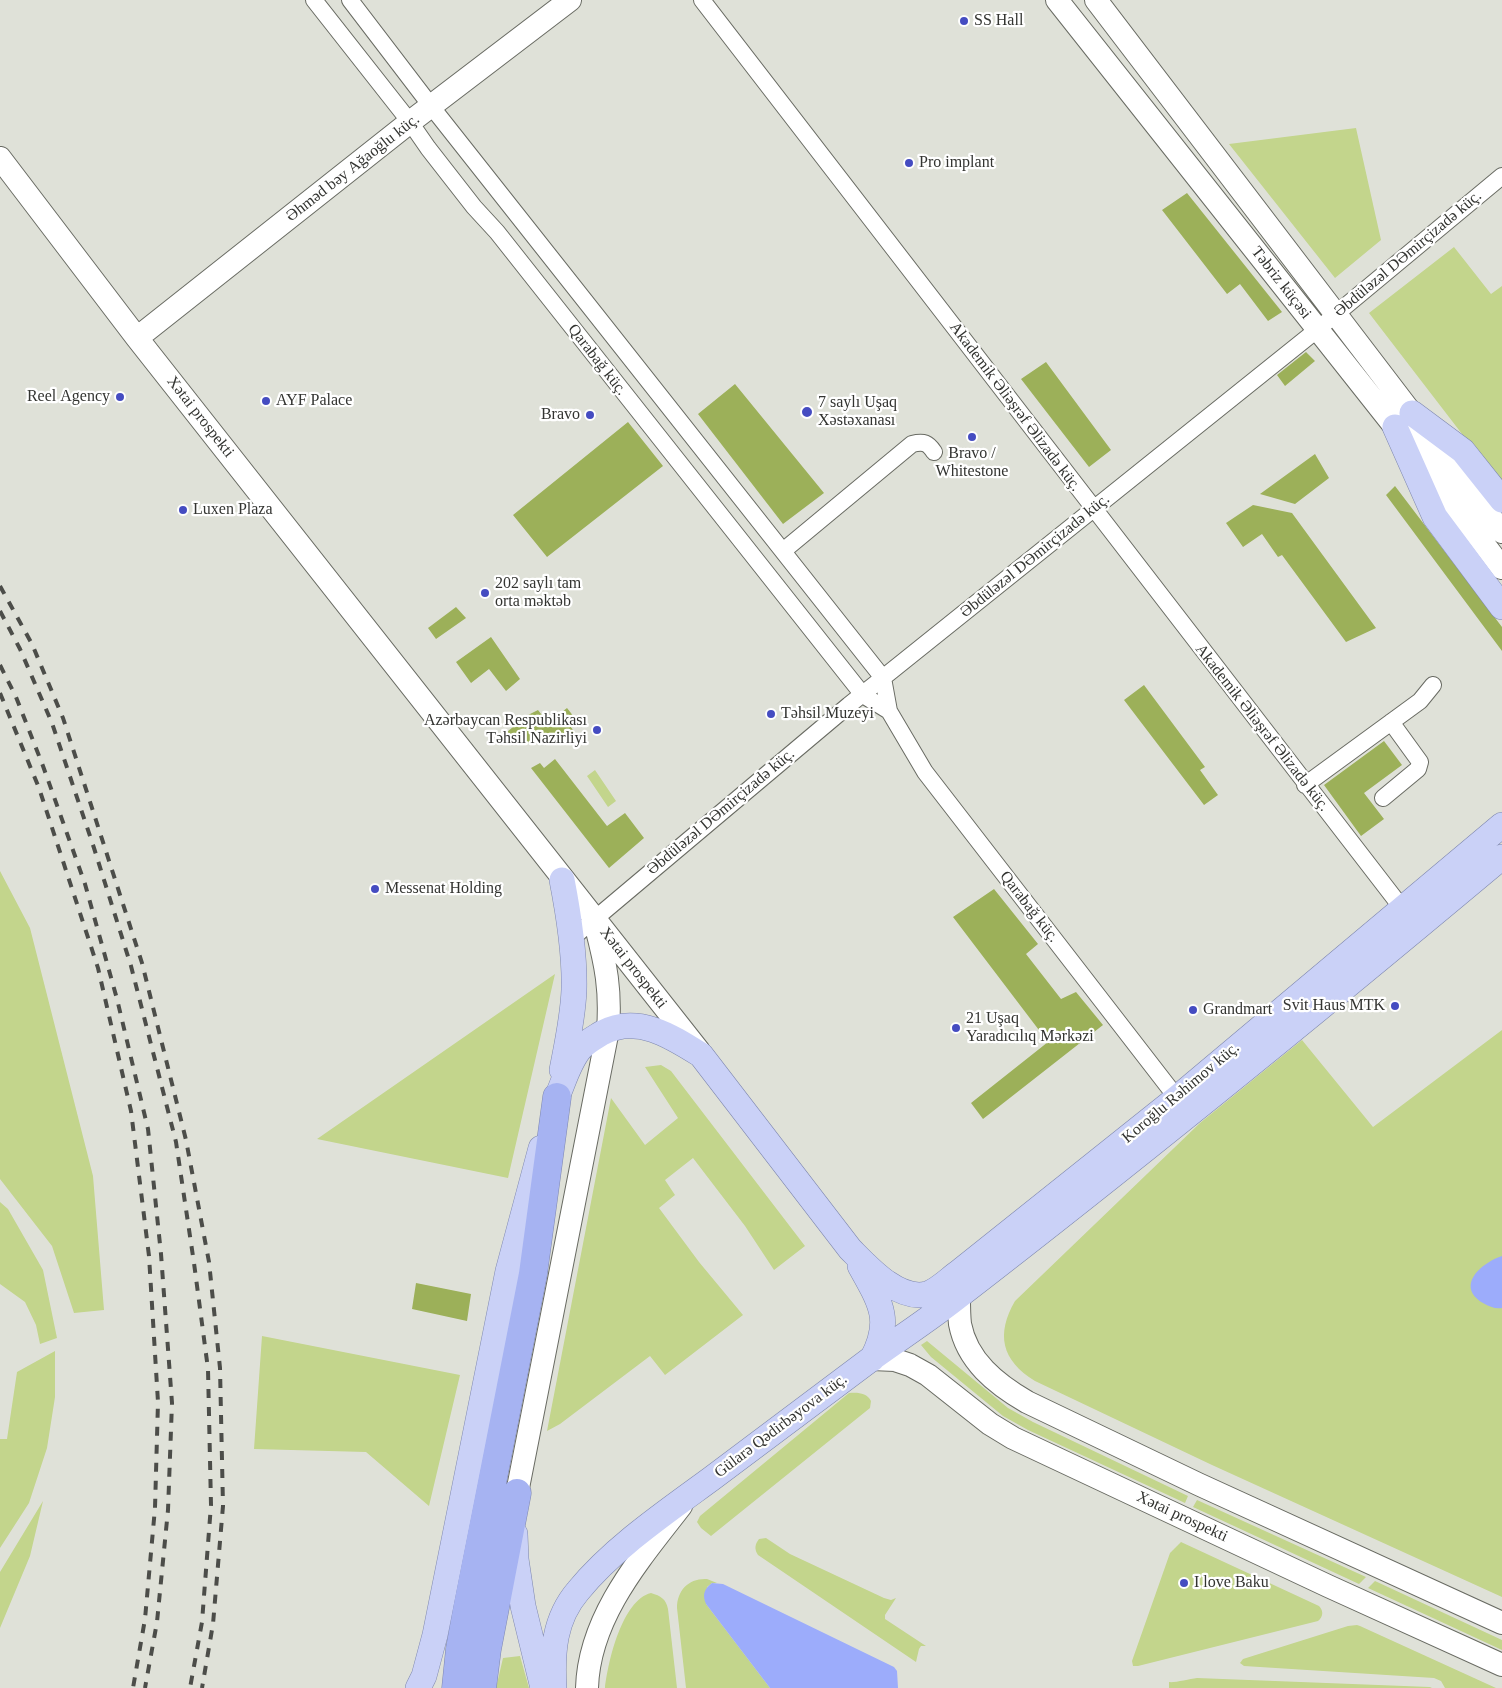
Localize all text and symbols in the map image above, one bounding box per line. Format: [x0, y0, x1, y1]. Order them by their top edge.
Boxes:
place label: SS Hall [974, 11, 1023, 31]
marker: SS Hall [958, 15, 970, 27]
street label: Əhməd bəy Ağaoğlu küç. [282, 110, 424, 226]
place label: Pro implant [919, 153, 994, 173]
marker: Pro implant [903, 157, 915, 169]
street label: Əbdüləzəl DƏmirçizadə küç. [1330, 187, 1486, 321]
street label: Təbriz küçəsi [1247, 243, 1315, 323]
street label: Akademik Əliəşrəf Əlizadə küç. [945, 319, 1085, 495]
street label: Qarabağ küç. [563, 320, 631, 400]
street label: Xətai prospekti [162, 372, 238, 462]
place label: Reel Agency [27, 387, 110, 407]
marker: Reel Agency [114, 391, 126, 403]
place label: AYF Palace [276, 391, 352, 411]
place label: 7 saylı Uşaq Xəstəxanası [818, 393, 897, 431]
marker: AYF Palace [260, 395, 272, 407]
place label: Bravo [541, 405, 580, 425]
marker: 7 saylı Uşaq Xəstəxanası [800, 405, 814, 419]
marker: Bravo [584, 409, 596, 421]
marker: Bravo / Whitestone [966, 431, 978, 443]
place label: Bravo / Whitestone [936, 444, 1008, 482]
street label: Əbdüləzəl DƏmirçizadə küç. [956, 490, 1114, 622]
place label: Luxen Plaza [193, 500, 273, 520]
marker: Luxen Plaza [177, 504, 189, 516]
place label: 202 saylı tam orta məktəb [495, 574, 581, 612]
marker: 202 saylı tam orta məktəb [479, 587, 491, 599]
street label: Akademik Əliəşrəf Əlizadə küç. [1191, 641, 1333, 815]
place label: Təhsil Muzeyi [781, 704, 874, 724]
marker: Təhsil Muzeyi [765, 708, 777, 720]
place label: Azərbaycan Respublikası Təhsil Nazirliyi [424, 711, 587, 749]
marker: Azərbaycan Respublikası Təhsil Nazirliyi [591, 724, 603, 736]
street label: Əbdüləzəl DƏmirçizadə küç. [643, 745, 799, 879]
street label: Qarabağ küç. [995, 867, 1063, 947]
place label: Messenat Holding [385, 879, 502, 899]
marker: Messenat Holding [369, 883, 381, 895]
street label: Xətai prospekti [595, 923, 671, 1013]
place label: Svit Haus MTK [1283, 996, 1385, 1016]
place label: Grandmart [1203, 1000, 1272, 1020]
marker: Svit Haus MTK [1389, 1000, 1401, 1012]
marker: Grandmart [1187, 1004, 1199, 1016]
place label: 21 Uşaq Yaradıcılıq Mərkəzi [966, 1009, 1094, 1047]
marker: 21 Uşaq Yaradıcılıq Mərkəzi [950, 1022, 962, 1034]
street label: Koroğlu Rəhimov küç. [1118, 1038, 1244, 1148]
street label: Gülarə Qədirbəyova küç. [711, 1370, 851, 1482]
street label: Xətai prospekti [1133, 1488, 1231, 1546]
place label: I love Baku [1194, 1573, 1269, 1593]
marker: I love Baku [1178, 1577, 1190, 1589]

